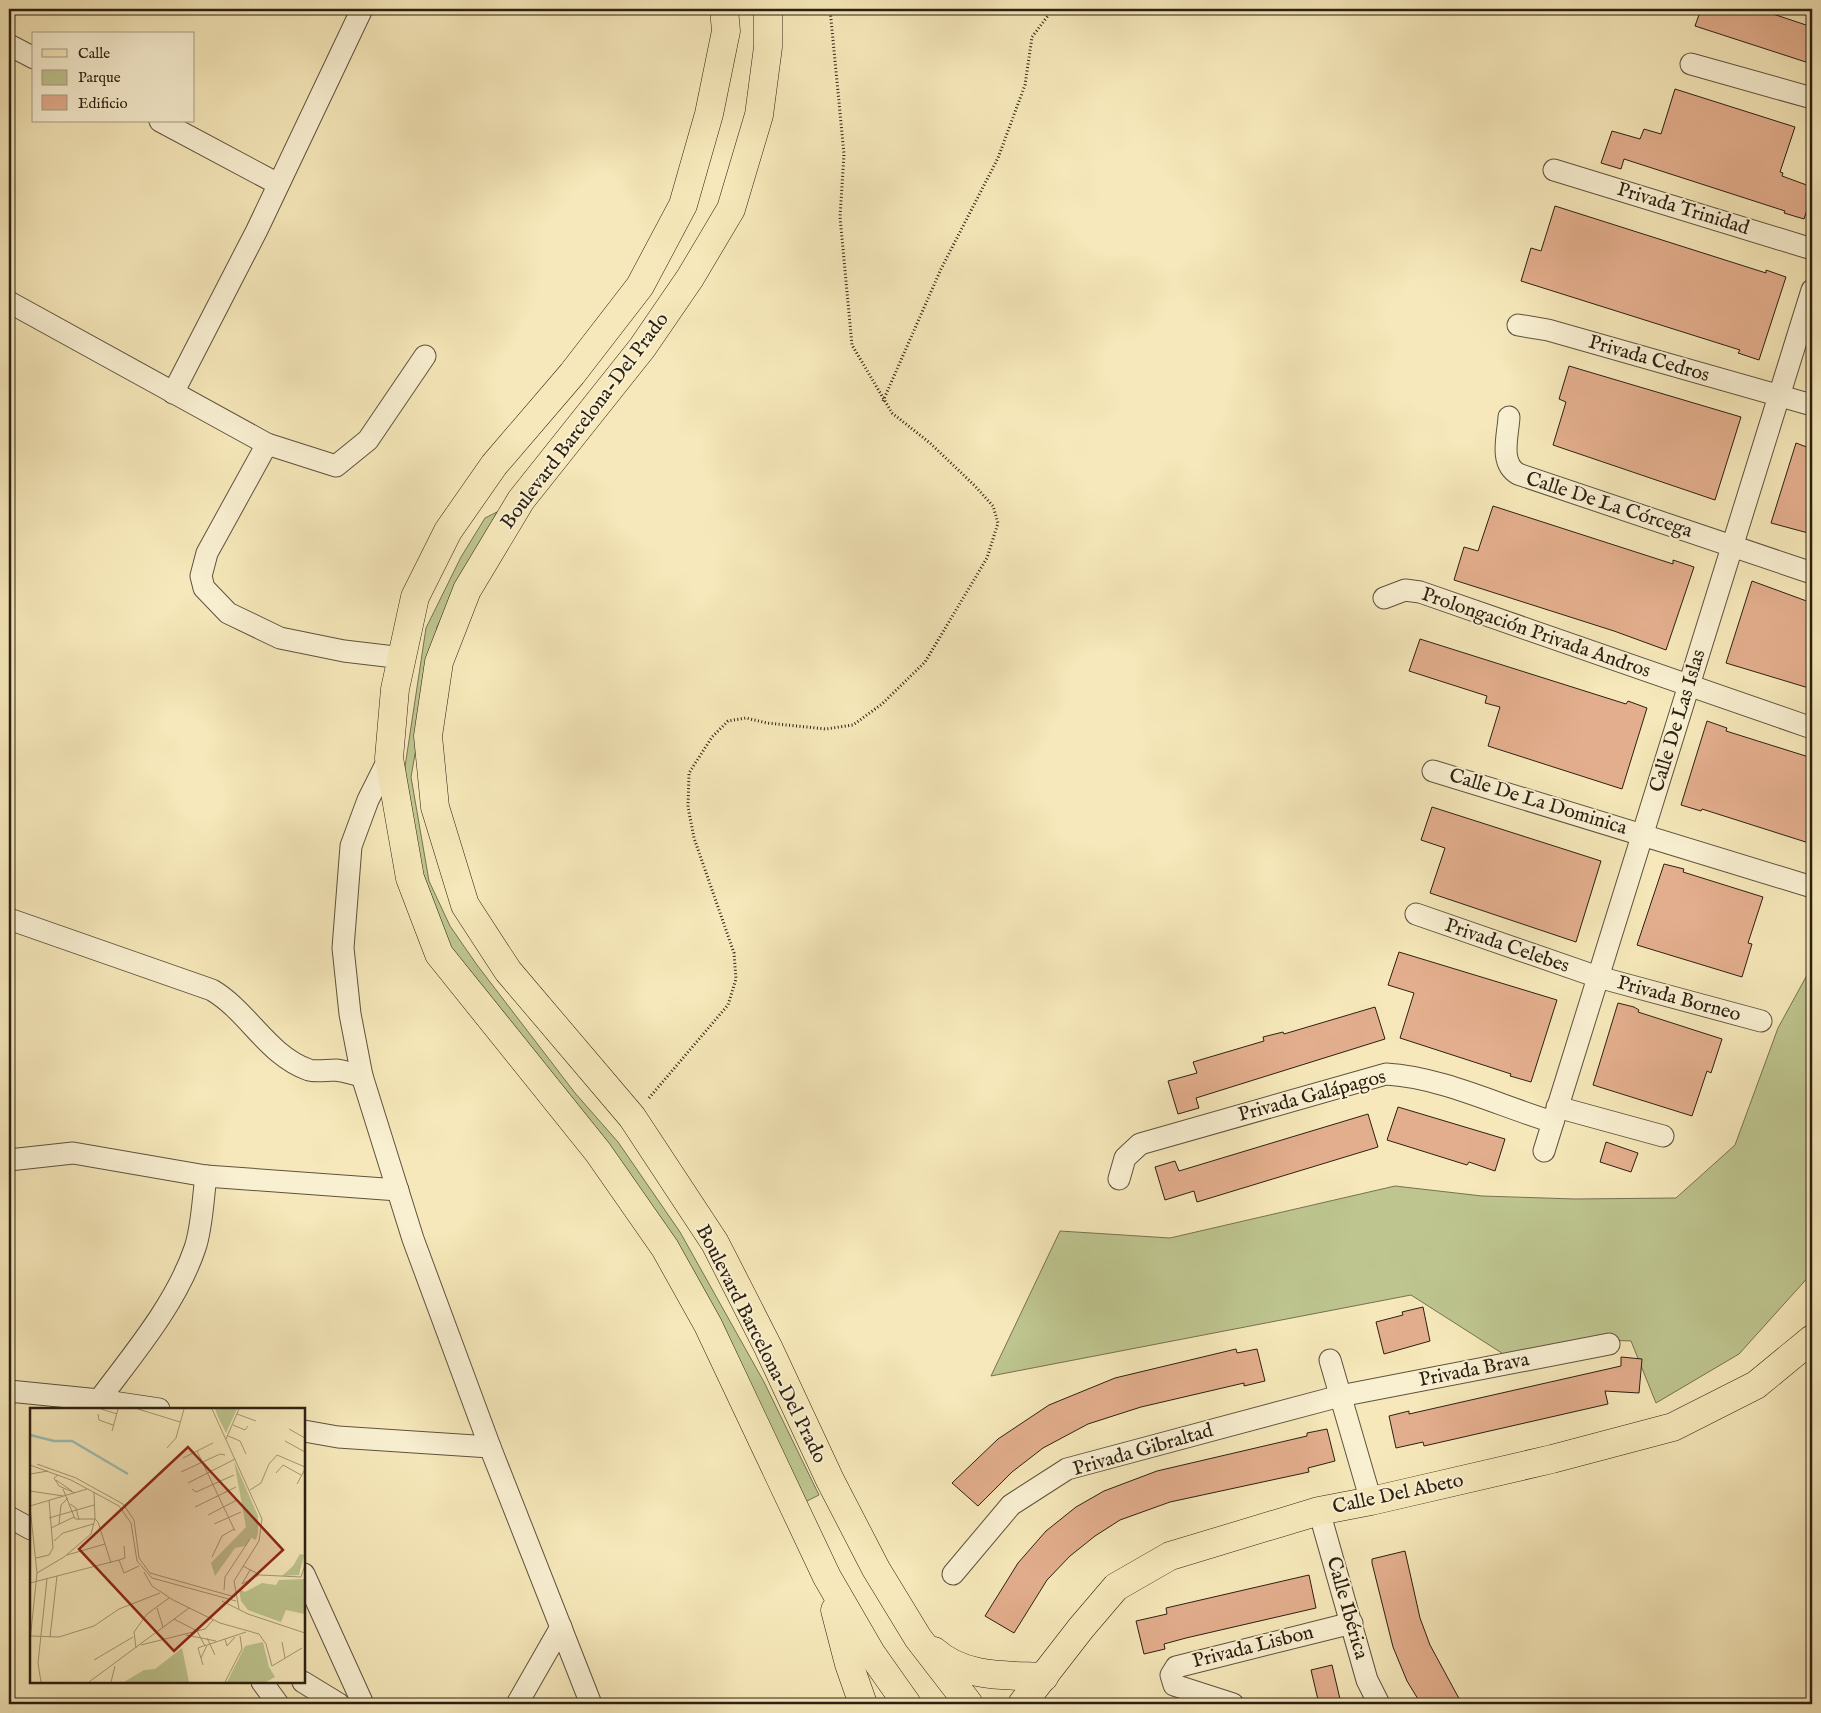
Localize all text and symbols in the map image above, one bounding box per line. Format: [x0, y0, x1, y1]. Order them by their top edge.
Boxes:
legend [32, 32, 195, 122]
text: Calle [78, 44, 110, 63]
text: Parque [78, 68, 121, 87]
text: Edificio [78, 94, 128, 113]
street label: Privada Trinidad [1614, 177, 1752, 241]
street label: Boulevard Barcelona-Del Prado [495, 308, 675, 534]
street label: Privada Cedros [1586, 330, 1712, 388]
street label: Calle De La Córcega [1522, 466, 1696, 544]
street label: Prolongación Privada Andros [1418, 582, 1654, 684]
street label: Calle De Las Islas [1644, 647, 1712, 795]
street label: Calle De La Dominica [1446, 763, 1630, 841]
street label: Privada Celebes [1441, 913, 1573, 979]
street label: Privada Borneo [1614, 970, 1744, 1028]
street label: Privada Galápagos [1235, 1064, 1389, 1128]
street label: Boulevard Barcelona-Del Prado [690, 1221, 832, 1468]
street label: Privada Brava [1417, 1347, 1532, 1393]
inset map [30, 1408, 305, 1683]
street label: Privada Gibraltad [1070, 1418, 1216, 1482]
street label: Calle Del Abeto [1330, 1468, 1466, 1520]
street label: Calle Ibérica [1320, 1554, 1374, 1663]
street label: Privada Lisbon [1190, 1620, 1316, 1674]

